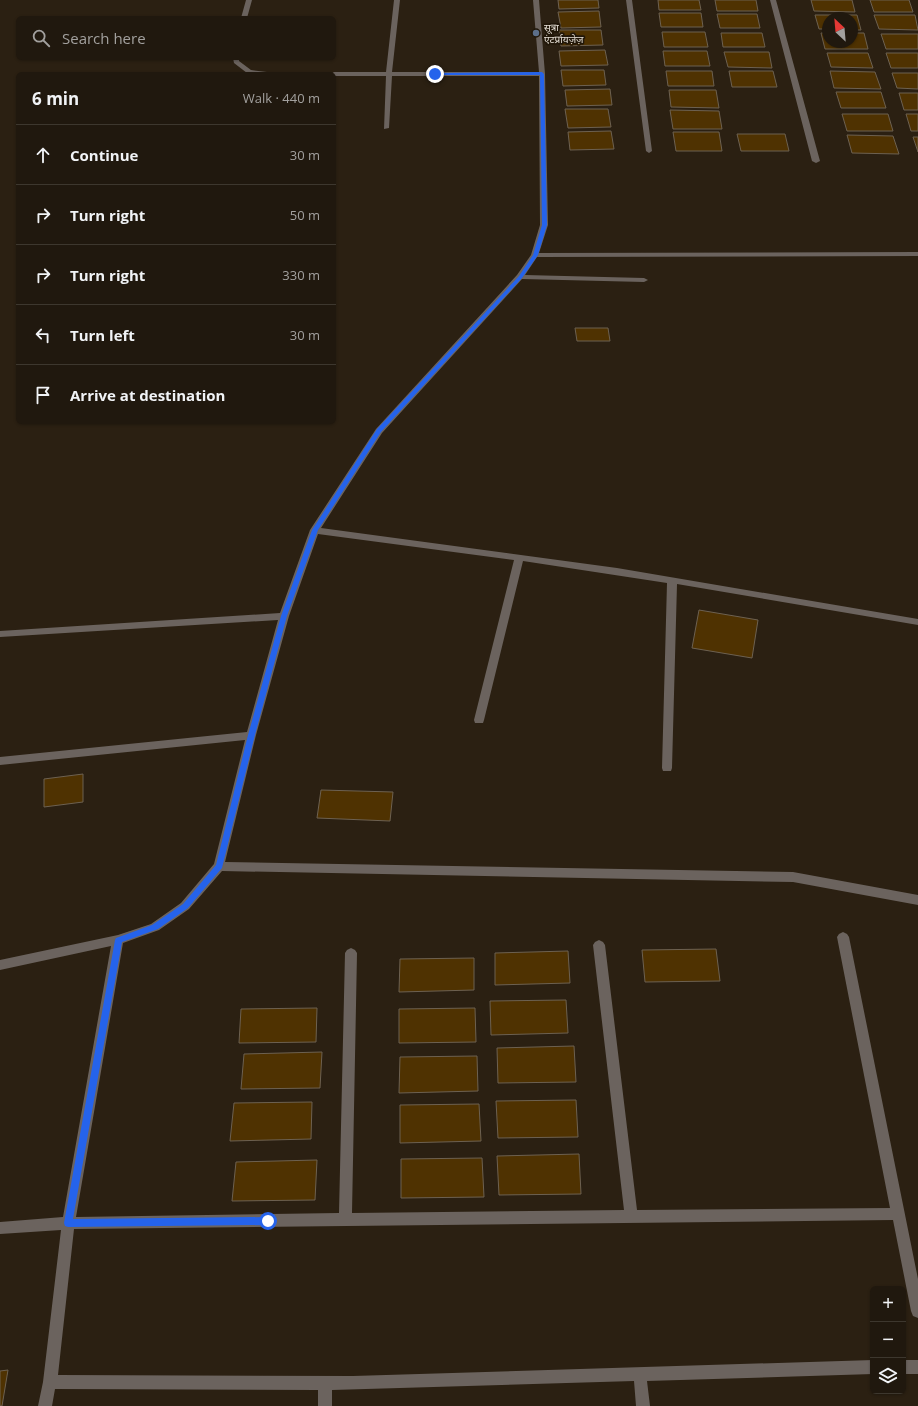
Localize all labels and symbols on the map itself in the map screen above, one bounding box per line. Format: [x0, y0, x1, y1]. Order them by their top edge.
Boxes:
north arrow [822, 12, 858, 48]
place label: सूत्रा एंटर्प्रायज़ेज़ [544, 20, 584, 46]
marker: सूत्रा एंटर्प्रायज़ेज़ [531, 28, 541, 38]
route end [426, 65, 444, 83]
route start [259, 1212, 277, 1230]

